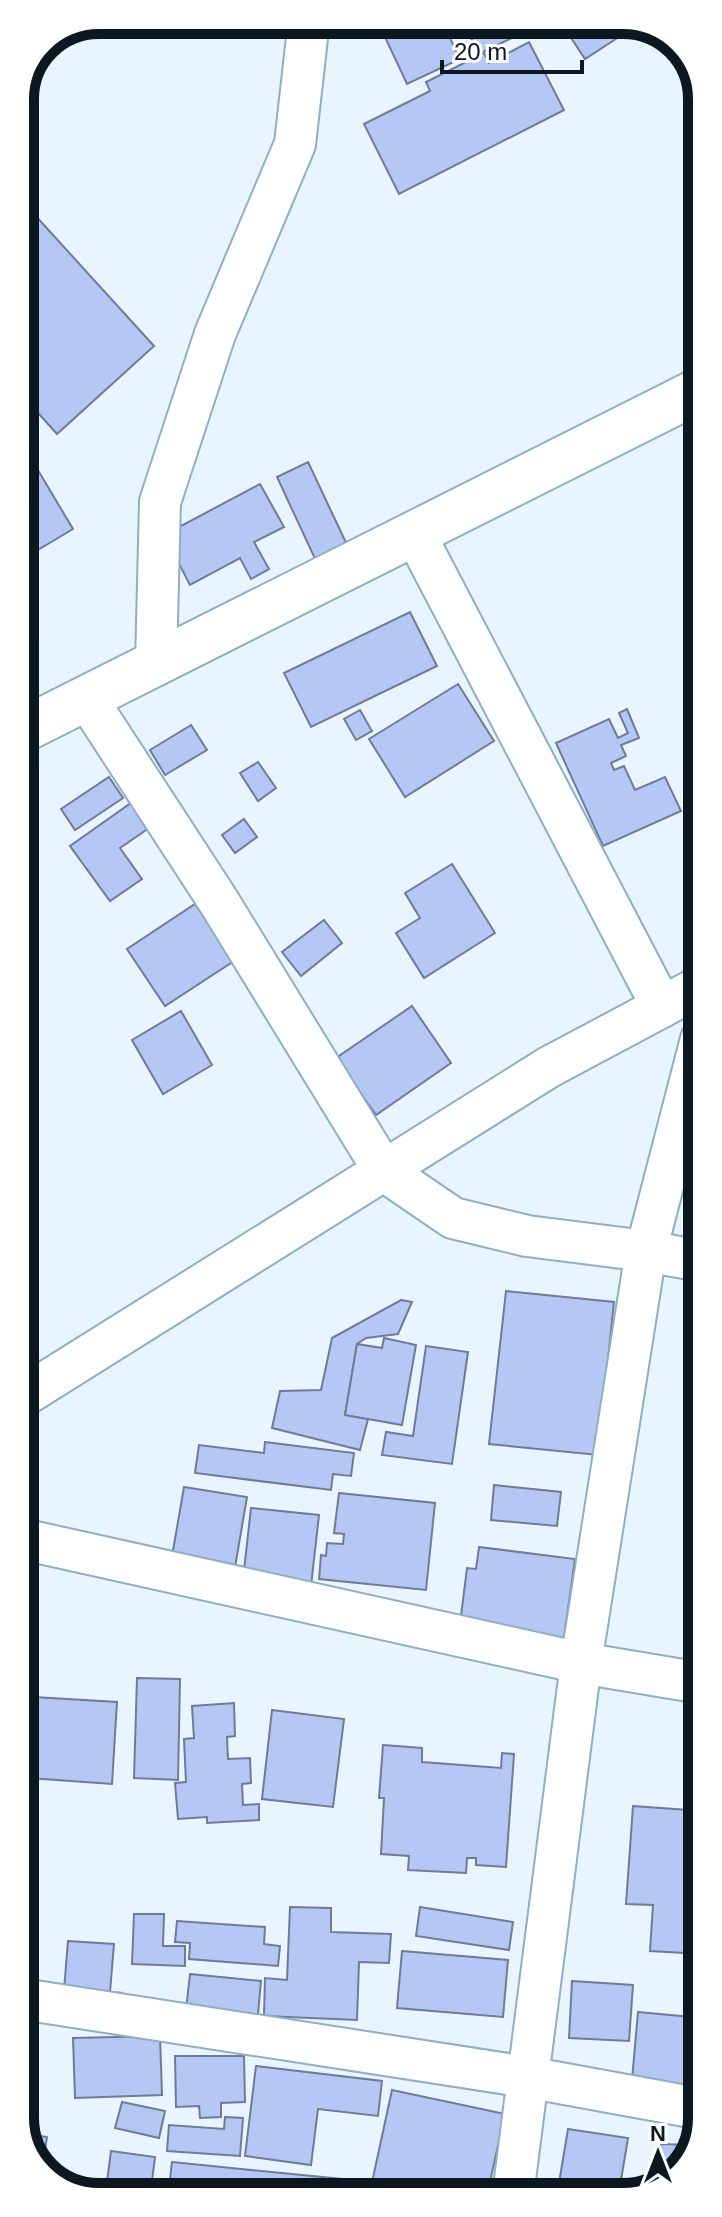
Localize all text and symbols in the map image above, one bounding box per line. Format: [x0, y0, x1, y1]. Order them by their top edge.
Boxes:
scale bar [442, 24, 582, 74]
text: 20 m [454, 38, 507, 65]
north arrow [618, 2113, 698, 2193]
text: N [650, 2121, 666, 2146]

